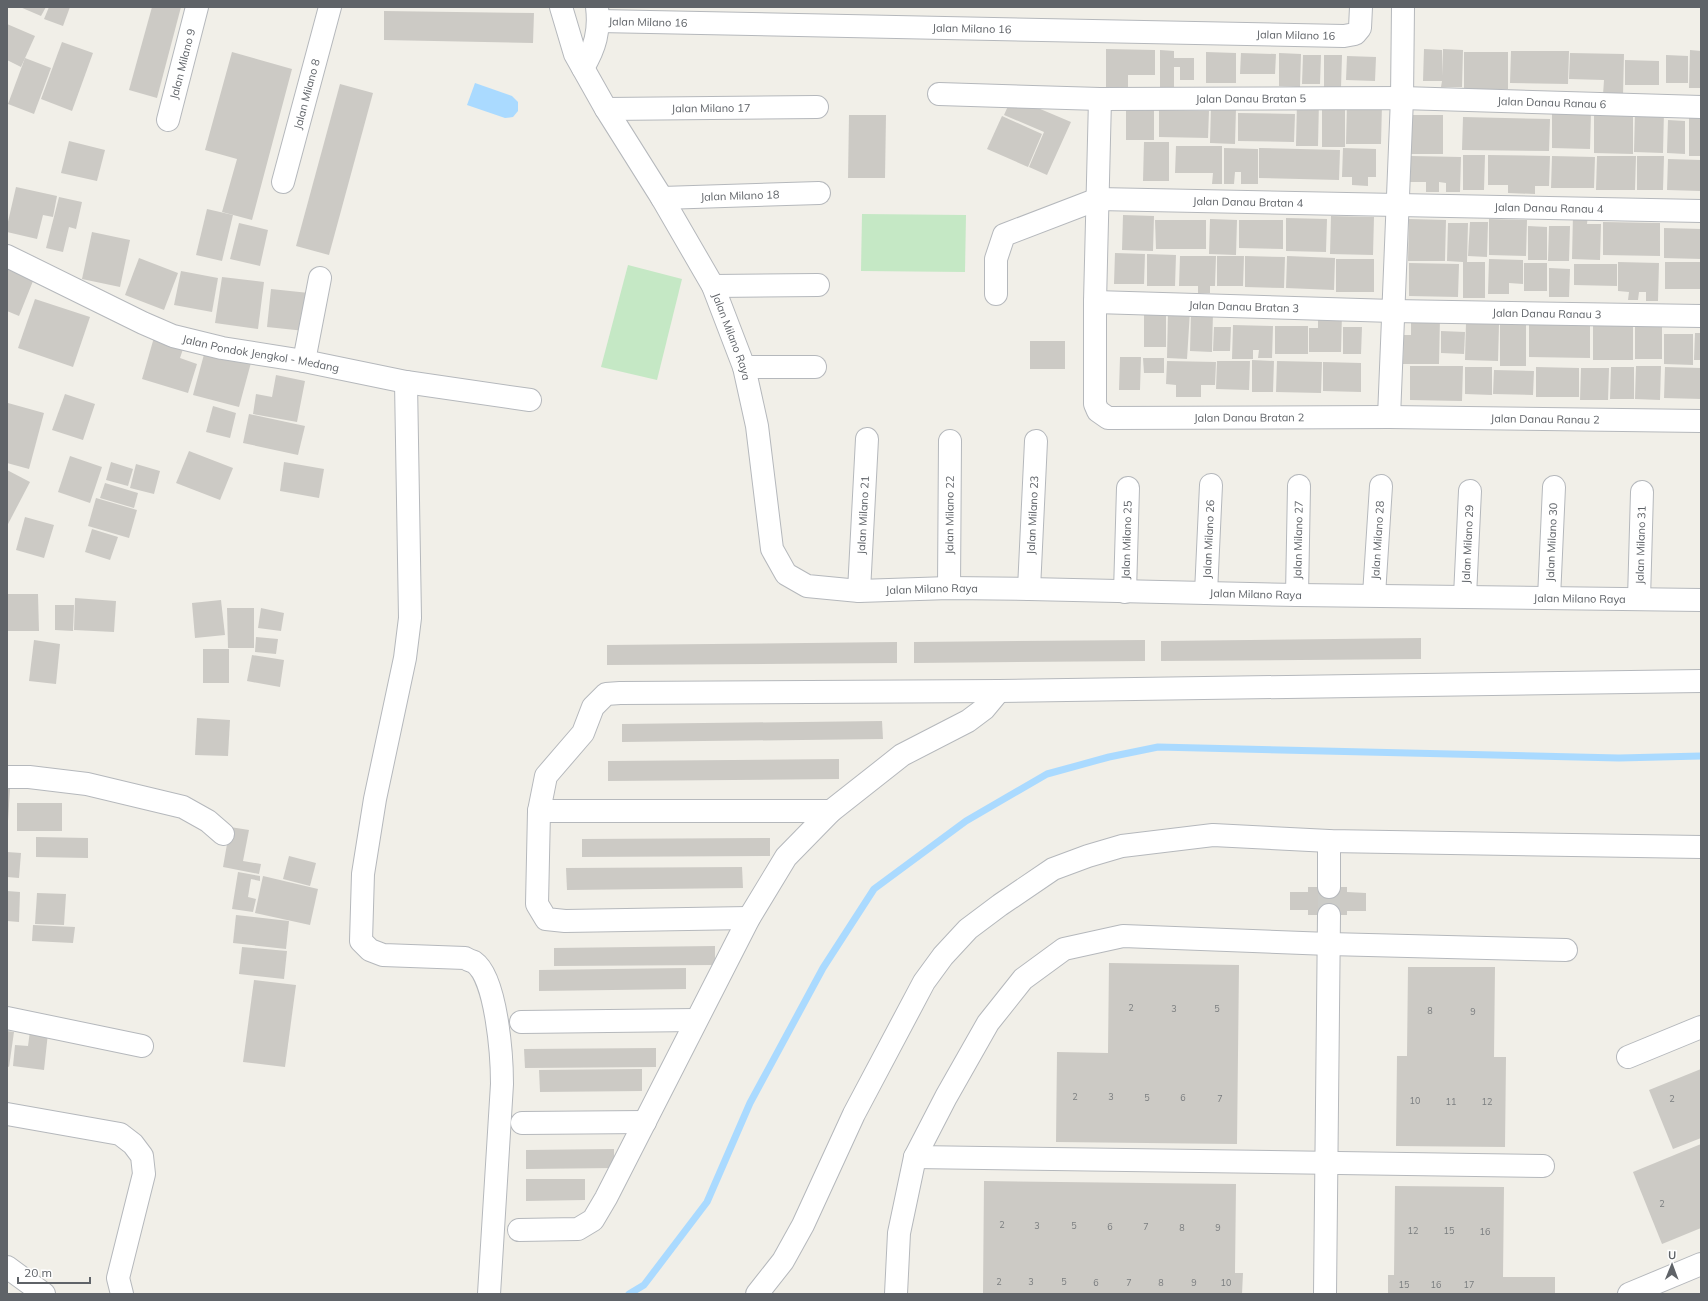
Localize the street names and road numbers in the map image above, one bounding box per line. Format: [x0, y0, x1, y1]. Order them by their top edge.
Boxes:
street label: Jalan Milano 16 [608, 14, 688, 30]
street label: Jalan Milano 16 [932, 21, 1012, 36]
street label: Jalan Milano 9 [167, 27, 198, 101]
street label: Jalan Milano 16 [1256, 27, 1336, 43]
street label: Jalan Milano 8 [290, 57, 323, 131]
street label: Jalan Danau Bratan 5 [1196, 91, 1307, 106]
street label: Jalan Danau Ranau 6 [1497, 94, 1607, 111]
street label: Jalan Milano 17 [671, 101, 751, 115]
street label: Jalan Milano 18 [700, 187, 780, 204]
street label: Jalan Danau Bratan 4 [1193, 194, 1304, 210]
street label: Jalan Danau Ranau 4 [1494, 200, 1604, 216]
street label: Jalan Milano Raya [709, 291, 754, 382]
street label: Jalan Danau Bratan 3 [1189, 298, 1299, 315]
street label: Jalan Danau Ranau 3 [1492, 306, 1601, 321]
street label: Jalan Pondok Jengkol - Medang [181, 332, 341, 375]
street label: Jalan Danau Bratan 2 [1194, 410, 1305, 425]
street label: Jalan Danau Ranau 2 [1491, 411, 1600, 427]
street label: Jalan Milano 21 [854, 475, 872, 555]
street label: Jalan Milano 22 [942, 475, 957, 555]
street label: Jalan Milano 23 [1024, 475, 1041, 555]
street label: Jalan Milano 26 [1200, 499, 1217, 579]
street label: Jalan Milano 25 [1118, 500, 1135, 580]
street label: Jalan Milano 27 [1290, 500, 1306, 580]
street label: Jalan Milano 28 [1368, 500, 1387, 580]
street label: Jalan Milano 30 [1543, 502, 1560, 582]
street label: Jalan Milano 29 [1459, 504, 1476, 584]
street label: Jalan Milano 31 [1632, 505, 1649, 585]
street label: Jalan Milano Raya [885, 581, 978, 597]
street label: Jalan Milano Raya [1209, 586, 1302, 602]
street label: Jalan Milano Raya [1533, 591, 1626, 606]

